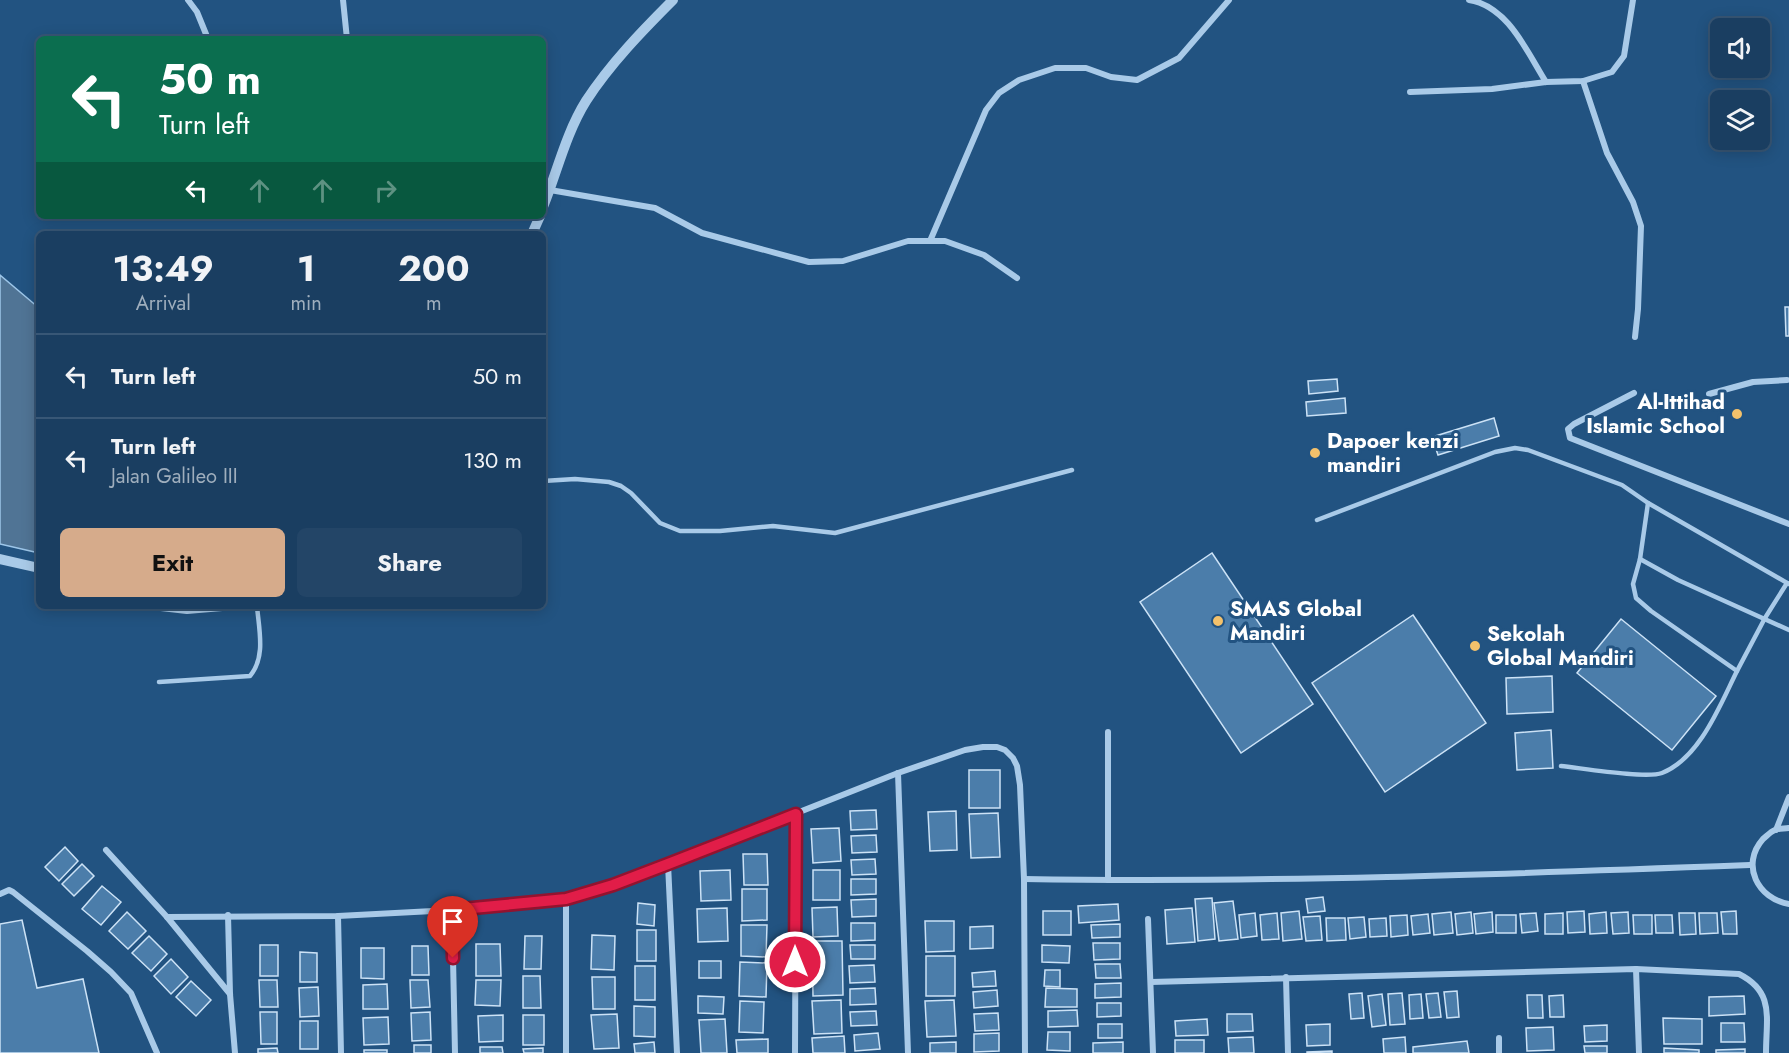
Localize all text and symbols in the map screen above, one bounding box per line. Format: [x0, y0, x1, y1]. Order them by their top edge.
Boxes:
map controls [1710, 18, 1770, 150]
button: sound [1710, 18, 1770, 78]
text: 50 m [159, 49, 261, 110]
icon: left [60, 60, 138, 138]
button: layers [1710, 90, 1770, 150]
text: Turn left [159, 105, 249, 144]
icon: left [180, 174, 213, 207]
icon: ahead [243, 174, 276, 207]
icon: ahead [306, 174, 339, 207]
icon: right [369, 174, 402, 207]
text: 13:49 [112, 242, 214, 294]
text: 1 [297, 242, 315, 294]
text: 200 [398, 242, 469, 294]
text: Arrival [136, 289, 191, 318]
text: min [290, 289, 322, 318]
text: m [426, 289, 442, 318]
icon: left [60, 360, 93, 393]
text: Turn left [111, 360, 196, 392]
text: 50 m [473, 360, 522, 392]
place label: Al-Ittihad Islamic School [1586, 387, 1725, 441]
marker: Al-Ittihad Islamic School [1730, 407, 1744, 421]
place label: Dapoer kenzi mandiri [1327, 426, 1459, 480]
text: Turn left [111, 430, 196, 462]
icon: left [60, 444, 93, 477]
text: 130 m [463, 444, 522, 476]
marker: Dapoer kenzi mandiri [1308, 446, 1322, 460]
text: Jalan Galileo III [111, 462, 238, 491]
button: Exit [60, 528, 285, 597]
button: Share [297, 528, 522, 597]
place label: SMAS Global Mandiri [1230, 594, 1362, 648]
marker: SMAS Global Mandiri [1211, 614, 1225, 628]
place label: Sekolah Global Mandiri [1487, 619, 1634, 673]
marker: Sekolah Global Mandiri [1468, 639, 1482, 653]
pin [427, 896, 478, 958]
icon: arrive [436, 905, 469, 938]
position arrow [763, 930, 827, 994]

